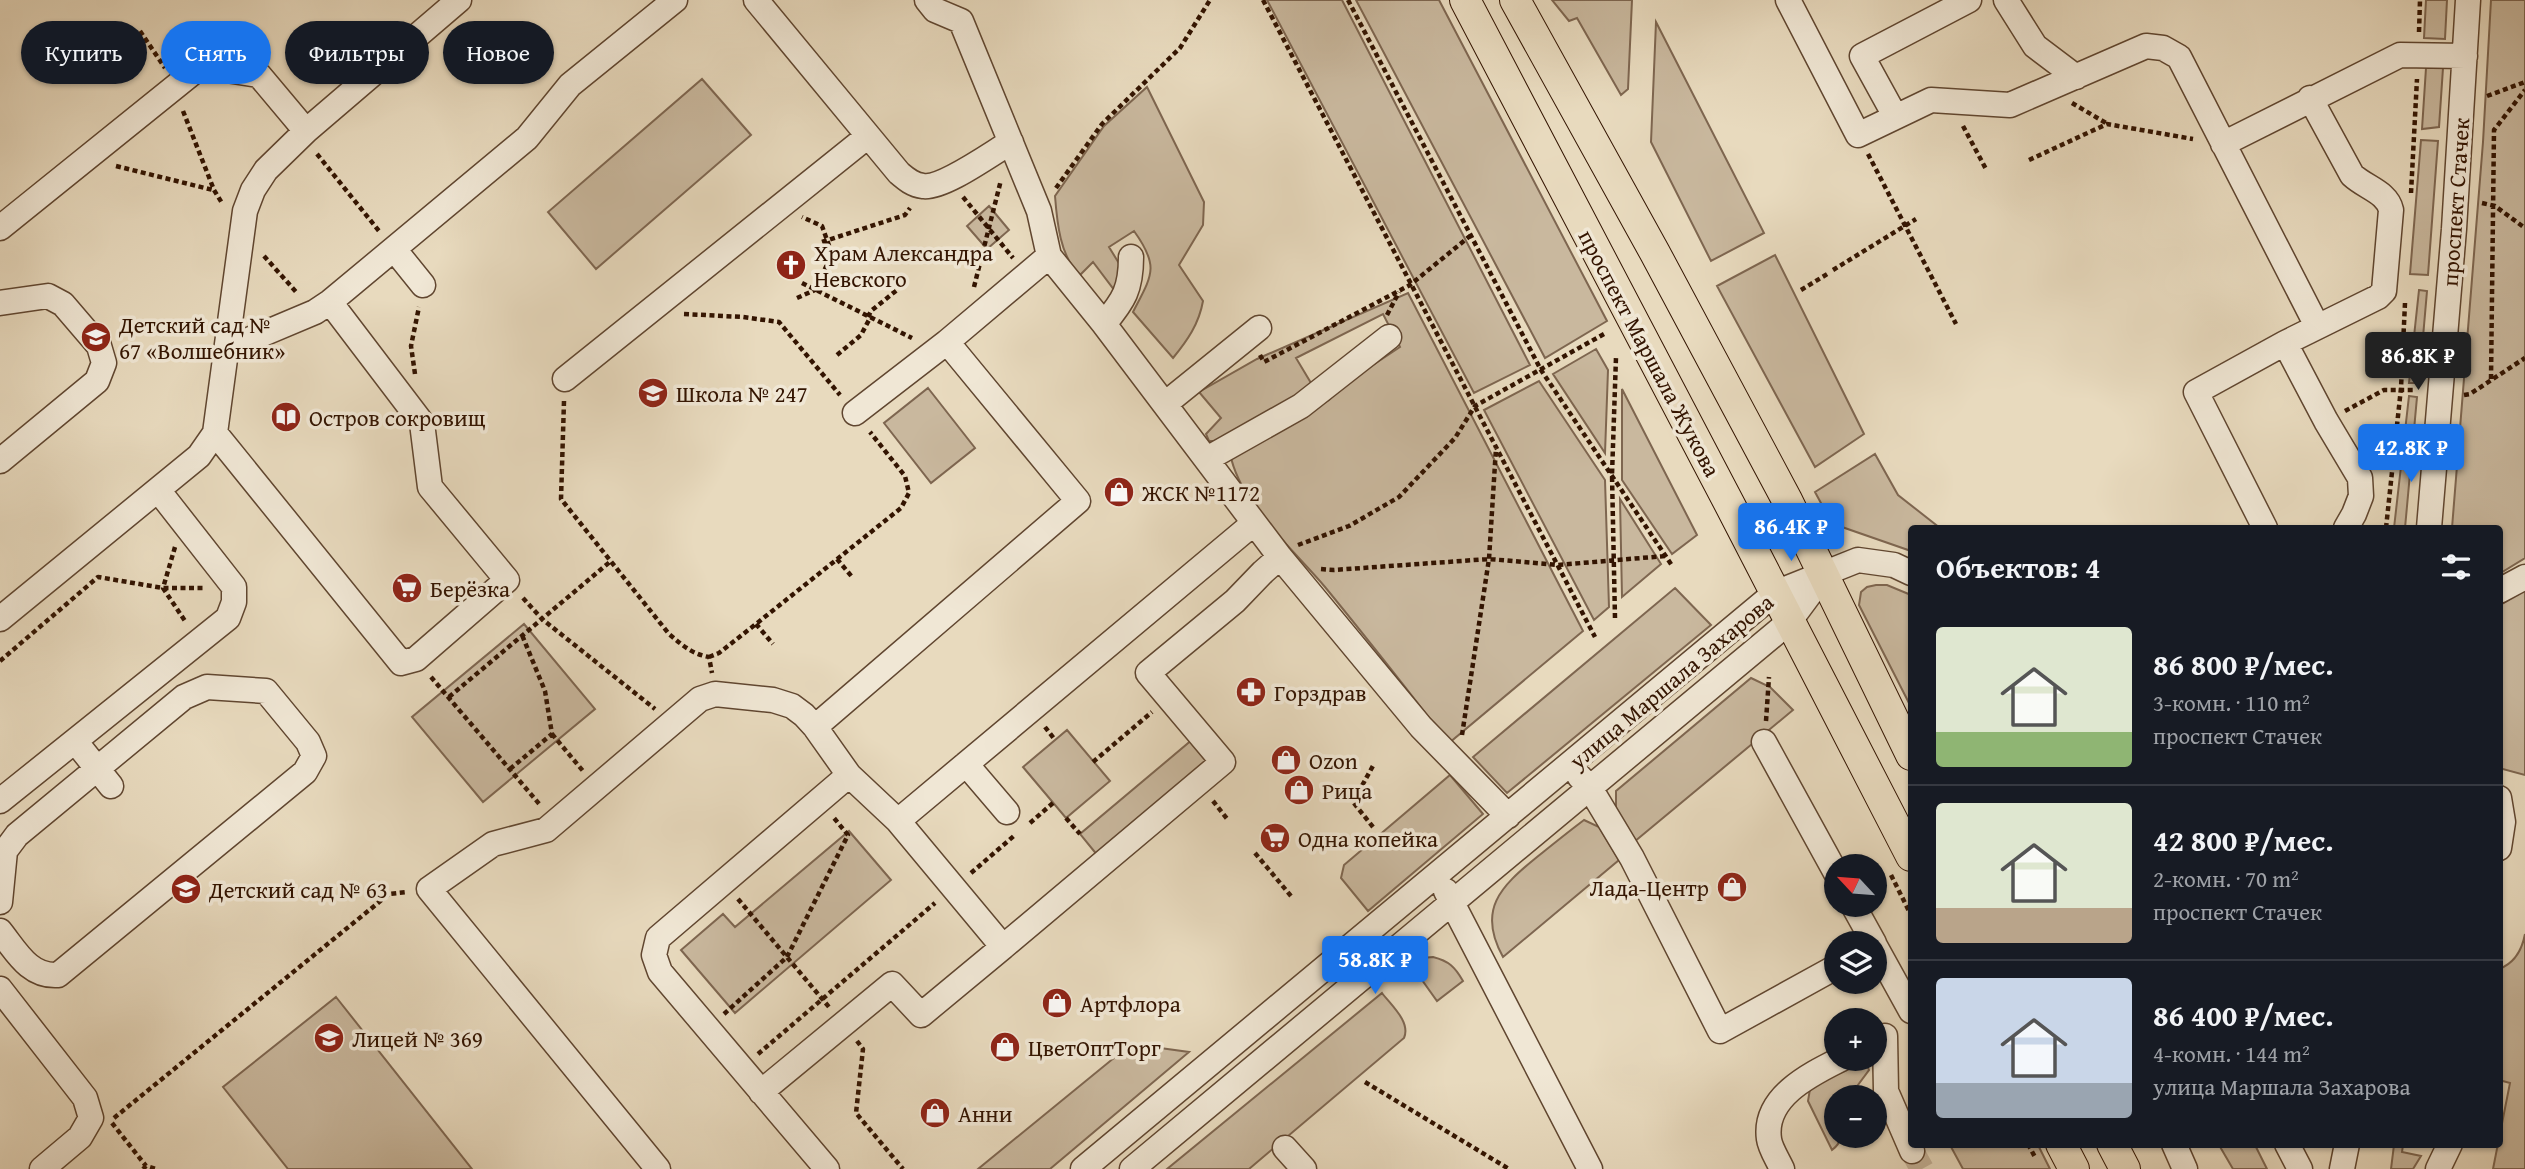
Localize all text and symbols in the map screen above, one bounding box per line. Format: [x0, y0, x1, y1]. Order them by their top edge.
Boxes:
chip: Купить [21, 21, 147, 84]
chip: Снять [161, 21, 271, 84]
chip: Фильтры [285, 21, 429, 84]
chip: Новое [443, 21, 554, 84]
street label: проспект Стачек [2433, 117, 2477, 287]
street label: проспект Маршала Жукова [1571, 223, 1729, 483]
place label: Храм Александра Невского [814, 236, 993, 295]
church icon: Храм Александра Невского [774, 248, 808, 282]
place label: Детский сад № 67 «Волшебник» [118, 308, 285, 367]
school or university icon: Детский сад № 67 «Волшебник» [79, 320, 113, 354]
pin: 86.8K ₽ [2353, 332, 2483, 392]
text: 86.8K ₽ [2381, 338, 2455, 371]
school or university icon: Школа № 247 [636, 376, 670, 410]
place label: Школа № 247 [676, 377, 808, 410]
library icon: Остров сокровищ [269, 400, 303, 434]
place label: Остров сокровищ [309, 401, 486, 434]
pin: 42.8K ₽ [2346, 424, 2476, 484]
text: 42.8K ₽ [2374, 430, 2448, 463]
shop icon: ЖСК №1172 [1102, 475, 1136, 509]
place label: ЖСК №1172 [1141, 476, 1260, 509]
pin: 86.4K ₽ [1726, 504, 1856, 563]
text: 86.4K ₽ [1754, 509, 1828, 542]
text: Объектов: 4 [1936, 545, 2100, 589]
icon: filters [2437, 548, 2475, 586]
supermarket icon: Берёзка [390, 571, 424, 605]
place label: Берёзка [430, 572, 510, 605]
street label: улица Маршала Захарова [1561, 586, 1780, 777]
text: 86 800 ₽/мес. [2153, 642, 2334, 686]
icon: home [1992, 655, 2076, 739]
pharmacy icon: Горздрав [1234, 675, 1268, 709]
place label: Горздрав [1274, 676, 1366, 709]
text: 3-комн. · 110 m² [2153, 686, 2310, 719]
text: проспект Стачек [2153, 719, 2322, 752]
shop icon: Ozon [1269, 743, 1303, 777]
place label: Ozon [1309, 744, 1358, 777]
shop icon: Рица [1282, 773, 1316, 807]
place label: Рица [1322, 774, 1372, 807]
text: 42 800 ₽/мес. [2153, 818, 2334, 862]
supermarket icon: Одна копейка [1258, 821, 1292, 855]
place label: Одна копейка [1298, 822, 1438, 855]
icon: home [1992, 831, 2076, 915]
north arrow [1824, 854, 1886, 917]
map controls [1824, 854, 1887, 1148]
text: 2-комн. · 70 m² [2153, 862, 2299, 895]
shop icon: Лада-Центр [1715, 870, 1749, 904]
place label: Лада-Центр [1590, 871, 1709, 904]
school or university icon: Детский сад № 63 [169, 872, 203, 906]
place label: Детский сад № 63 [208, 873, 388, 906]
text: проспект Стачек [2153, 895, 2322, 928]
button: layers [1824, 931, 1887, 994]
pin: 58.8K ₽ [1310, 936, 1440, 996]
text: 58.8K ₽ [1338, 942, 1412, 975]
shop icon: Артфлора [1040, 986, 1074, 1020]
place label: Артфлора [1080, 987, 1181, 1020]
text: 86 400 ₽/мес. [2153, 993, 2334, 1037]
icon: home [1992, 1006, 2076, 1090]
button: + [1824, 1008, 1887, 1071]
school or university icon: Лицей № 369 [312, 1021, 346, 1055]
place label: Лицей № 369 [352, 1022, 483, 1055]
shop icon: ЦветОптТорг [988, 1030, 1022, 1064]
place label: ЦветОптТорг [1028, 1031, 1161, 1064]
text: 4-комн. · 144 m² [2153, 1037, 2310, 1070]
text: улица Маршала Захарова [2153, 1070, 2410, 1103]
button: − [1824, 1085, 1887, 1148]
shop icon: Анни [918, 1096, 952, 1130]
place label: Анни [958, 1097, 1013, 1130]

